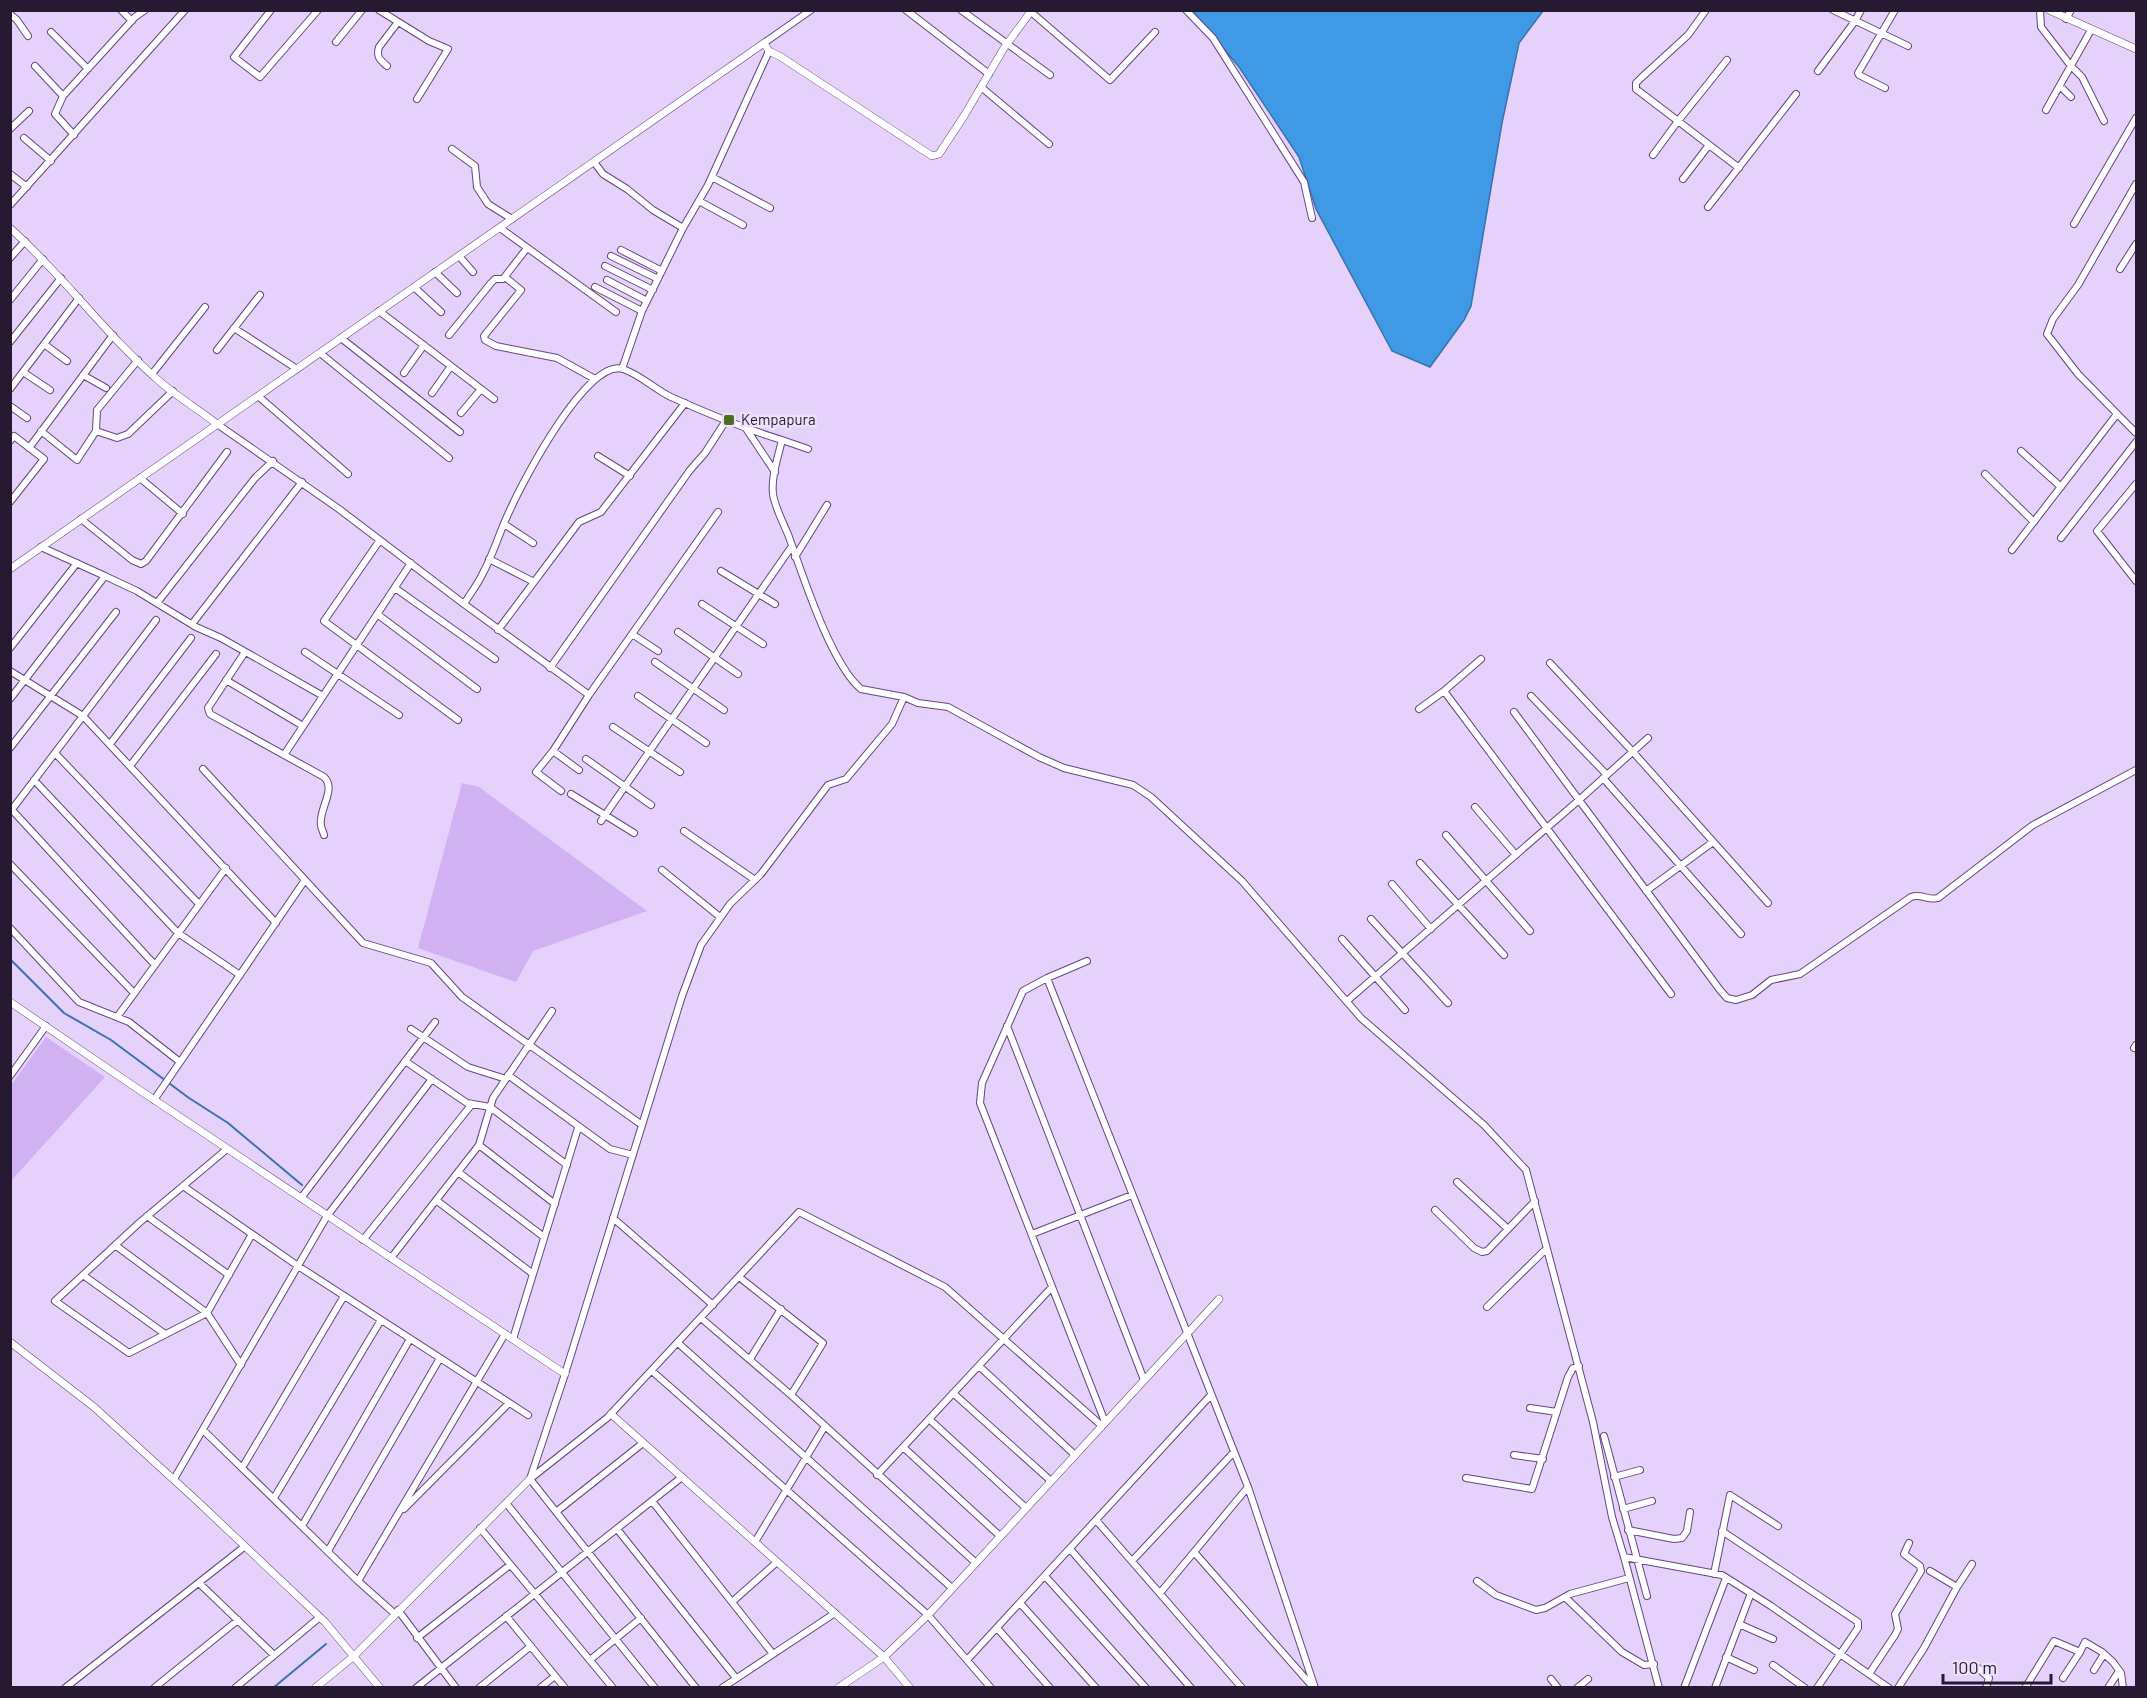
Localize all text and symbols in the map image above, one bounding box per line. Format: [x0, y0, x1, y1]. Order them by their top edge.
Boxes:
place label: Kempapura [741, 410, 816, 428]
marker: Kempapura [722, 413, 736, 427]
scale bar [1943, 1647, 2051, 1685]
text: 100 m [1952, 1656, 1997, 1678]

